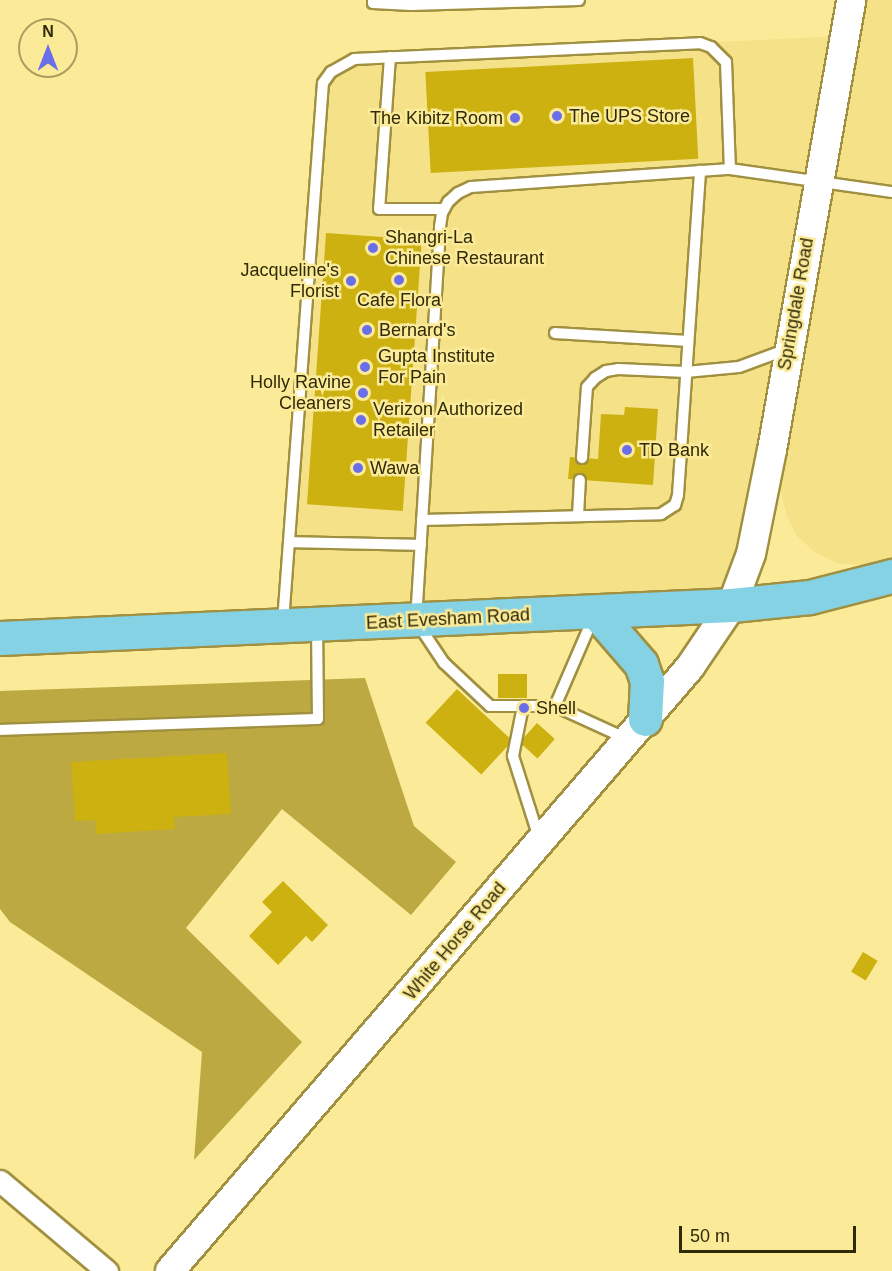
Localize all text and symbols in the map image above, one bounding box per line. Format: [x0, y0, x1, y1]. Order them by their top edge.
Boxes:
north arrow [18, 18, 78, 78]
text: N [42, 23, 54, 40]
place label: The UPS Store [569, 105, 690, 127]
place label: The Kibitz Room [370, 107, 503, 129]
marker: The UPS Store [550, 109, 564, 123]
marker: The Kibitz Room [508, 111, 522, 125]
place label: Shangri-La Chinese Restaurant [385, 227, 544, 270]
street label: Springdale Road [774, 236, 818, 372]
marker: Shangri-La Chinese Restaurant [366, 241, 380, 255]
place label: Jacqueline's Florist [241, 260, 339, 302]
marker: Cafe Flora [392, 273, 406, 287]
marker: Jacqueline's Florist [344, 274, 358, 288]
place label: Cafe Flora [357, 289, 441, 311]
place label: Bernard's [379, 319, 455, 341]
marker: Bernard's [360, 323, 374, 337]
place label: Gupta Institute For Pain [378, 346, 495, 388]
marker: Gupta Institute For Pain [356, 358, 374, 376]
place label: Holly Ravine Cleaners [250, 372, 351, 415]
marker: Holly Ravine Cleaners [356, 386, 370, 400]
place label: Verizon Authorized Retailer [373, 399, 524, 442]
marker: Verizon Authorized Retailer [354, 413, 368, 427]
place label: TD Bank [639, 439, 709, 461]
marker: TD Bank [620, 443, 634, 457]
place label: Wawa [370, 457, 419, 479]
marker: Wawa [351, 461, 365, 475]
street label: East Evesham Road [366, 604, 530, 634]
place label: Shell [536, 697, 576, 719]
marker: Shell [517, 701, 531, 715]
street label: White Horse Road [399, 878, 511, 1004]
scale bar [682, 1214, 859, 1252]
text: 50 m [690, 1226, 730, 1246]

